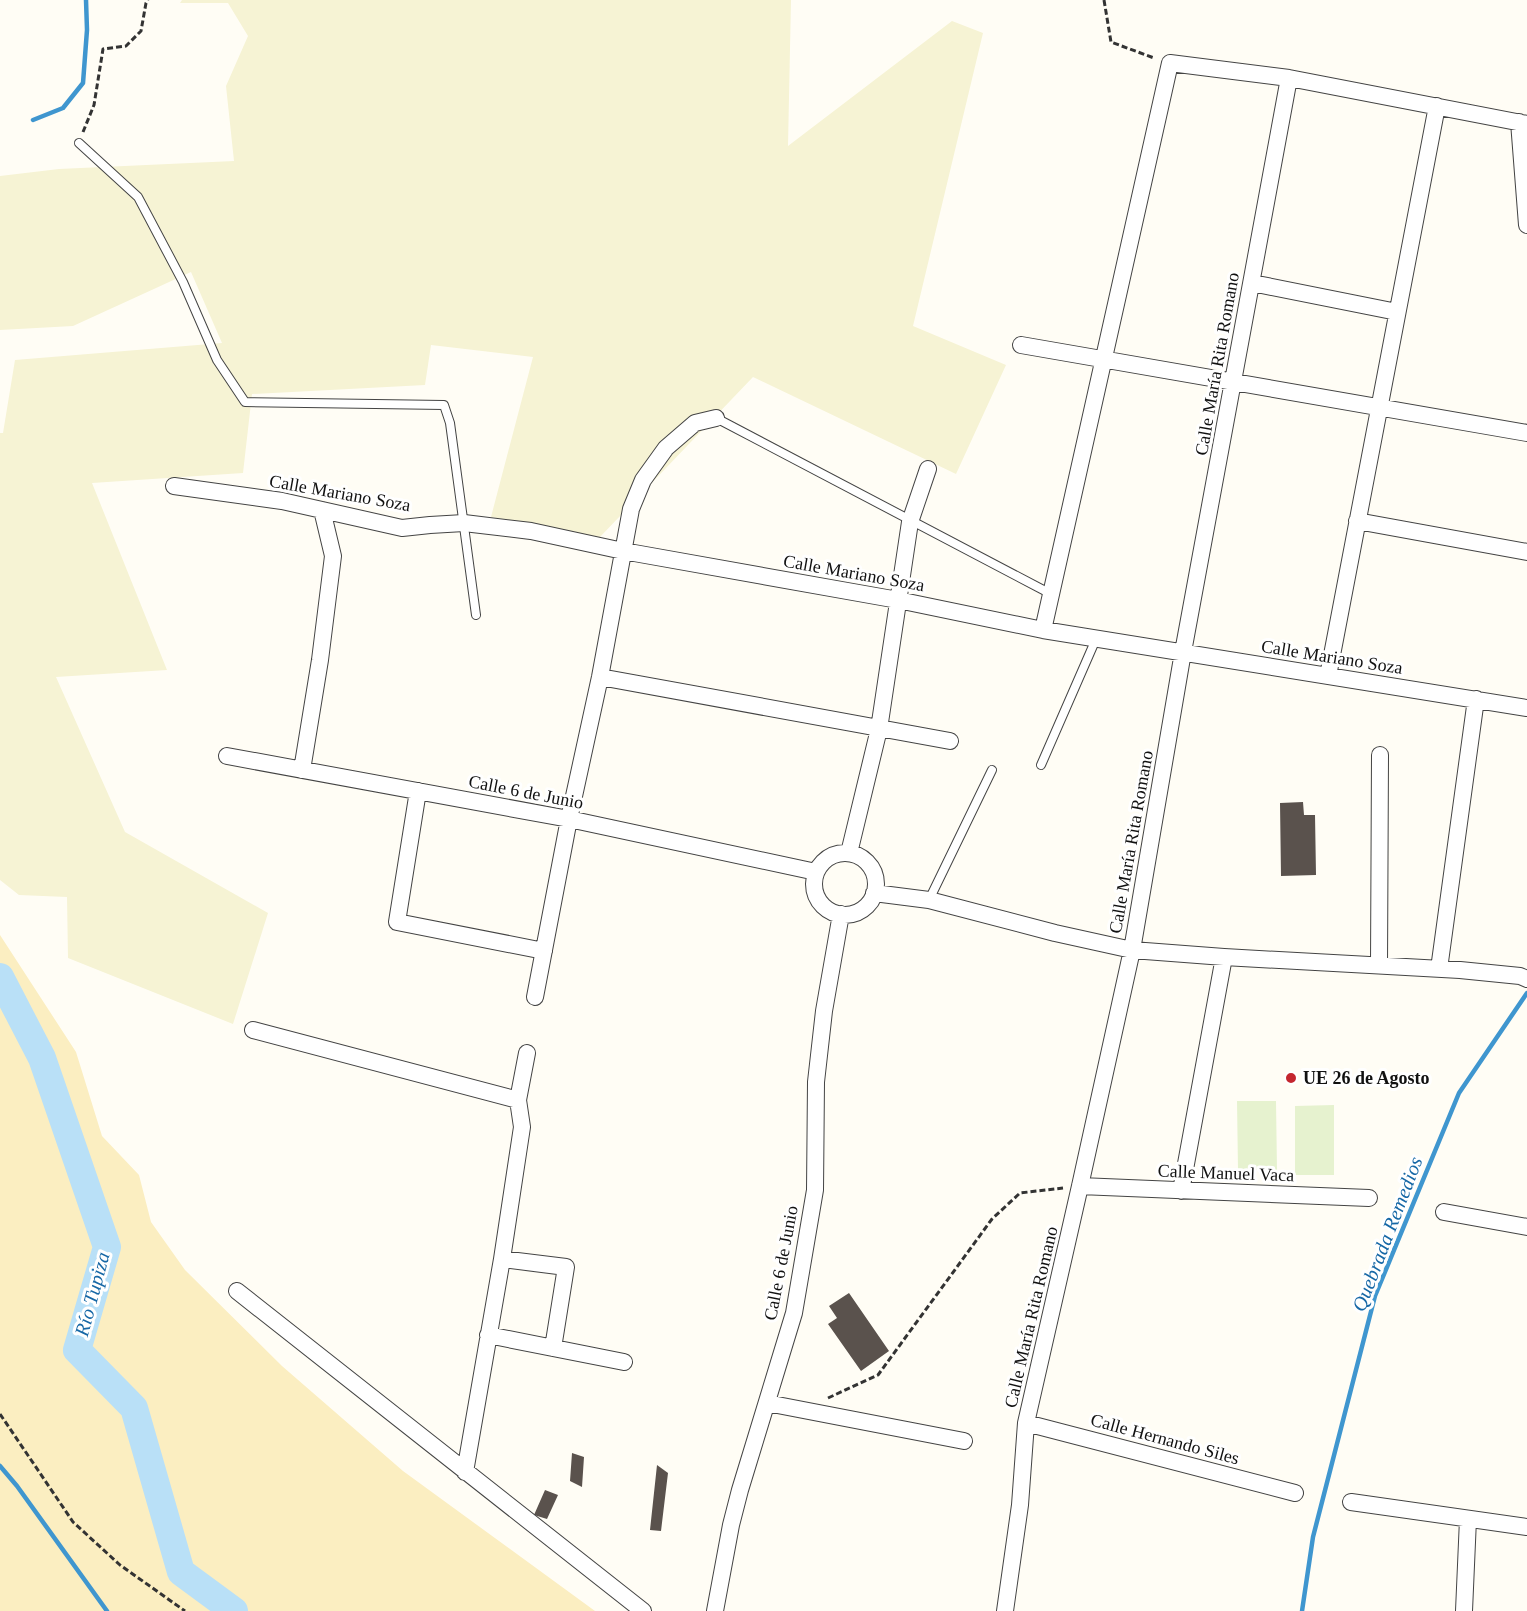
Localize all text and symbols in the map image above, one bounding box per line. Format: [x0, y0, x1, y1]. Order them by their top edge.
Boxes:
street label: Calle María Rita Romano [1191, 271, 1243, 457]
street label: Calle Mariano Soza [268, 471, 412, 515]
street label: Calle Mariano Soza [782, 551, 926, 595]
street label: Calle Mariano Soza [1260, 636, 1404, 678]
street label: Calle María Rita Romano [1105, 749, 1157, 935]
street label: Calle 6 de Junio [467, 771, 585, 813]
place label: UE 26 de Agosto [1303, 1068, 1430, 1088]
marker: UE 26 de Agosto [1284, 1071, 1298, 1085]
water label: Quebrada Remedios [1347, 1153, 1427, 1314]
street label: Calle Manuel Vaca [1157, 1161, 1295, 1185]
street label: Calle 6 de Junio [760, 1204, 802, 1322]
street label: Calle María Rita Romano [1000, 1224, 1062, 1410]
water label: Río Tupiza [70, 1250, 115, 1340]
street label: Calle Hernando Siles [1089, 1410, 1241, 1468]

